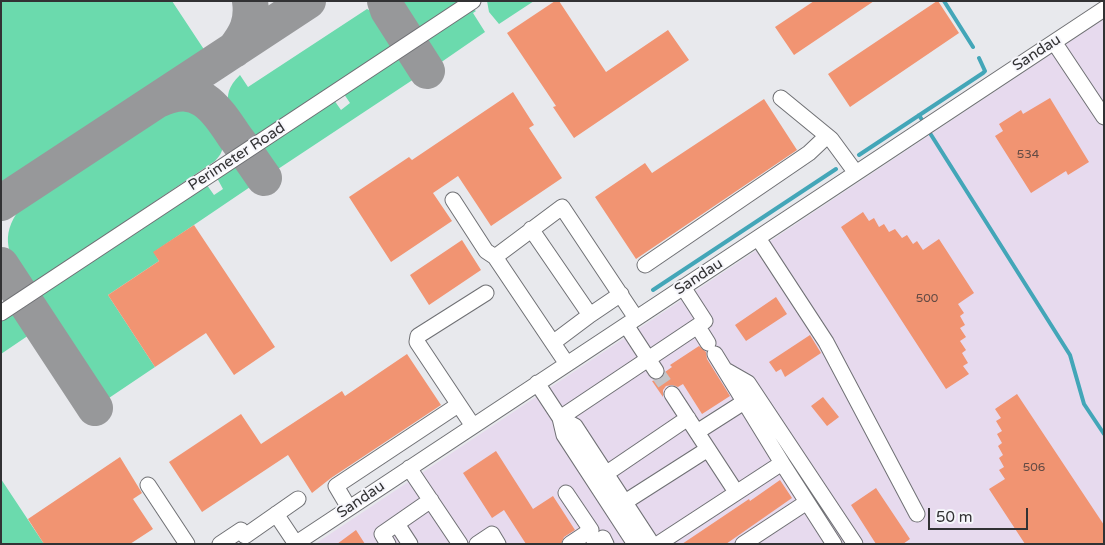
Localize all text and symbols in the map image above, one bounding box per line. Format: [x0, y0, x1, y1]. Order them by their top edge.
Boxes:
street label: Sandau [1010, 31, 1064, 75]
street label: Perimeter Road [185, 119, 289, 195]
house number: 534 [1017, 148, 1039, 162]
street label: Sandau [672, 255, 726, 299]
house number: 500 [916, 292, 938, 306]
house number: 506 [1023, 461, 1045, 475]
street label: Sandau [334, 478, 388, 522]
scale bar [930, 498, 1030, 530]
text: 50 m [936, 508, 973, 526]

